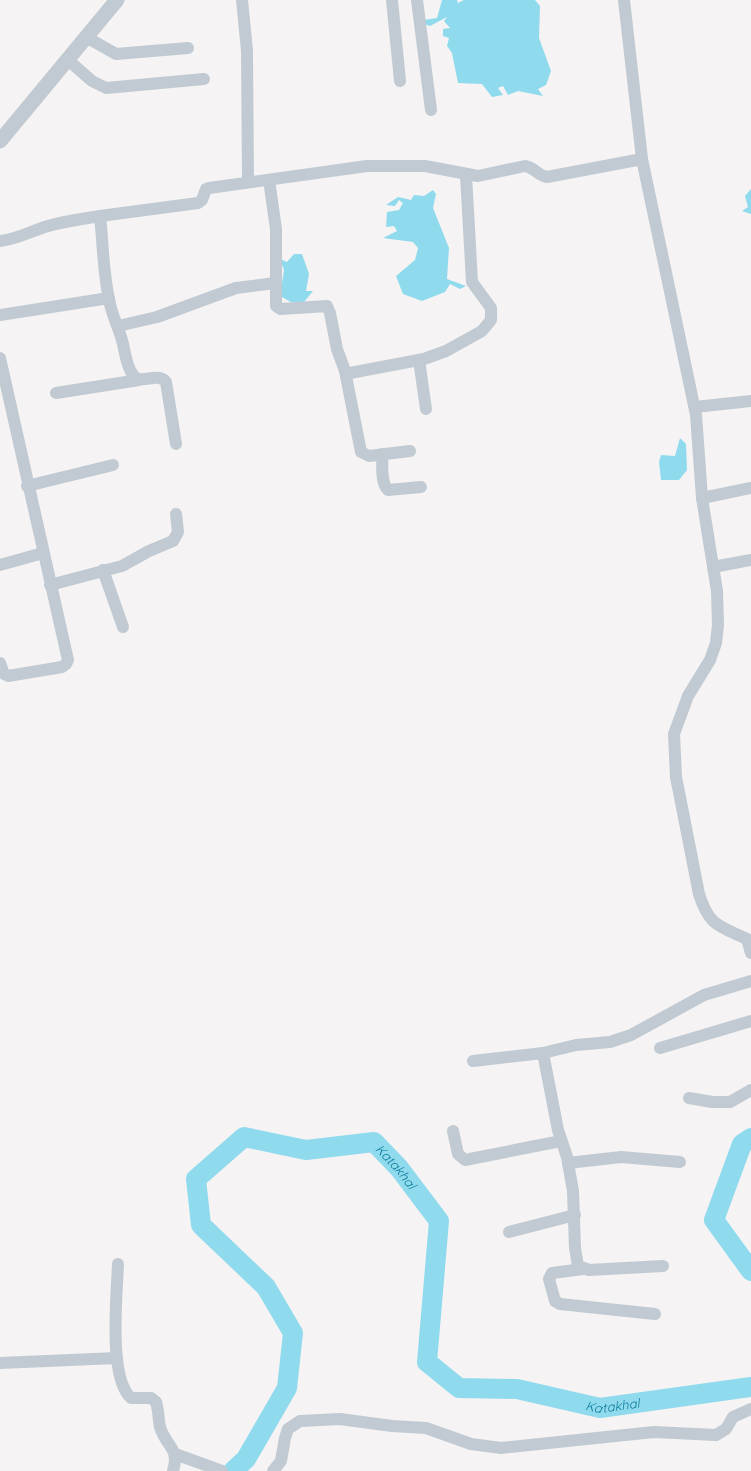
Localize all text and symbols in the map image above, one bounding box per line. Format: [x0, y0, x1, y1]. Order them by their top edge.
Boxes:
water label: Katakhal [372, 1141, 421, 1194]
water label: Katakhal [584, 1394, 642, 1417]

